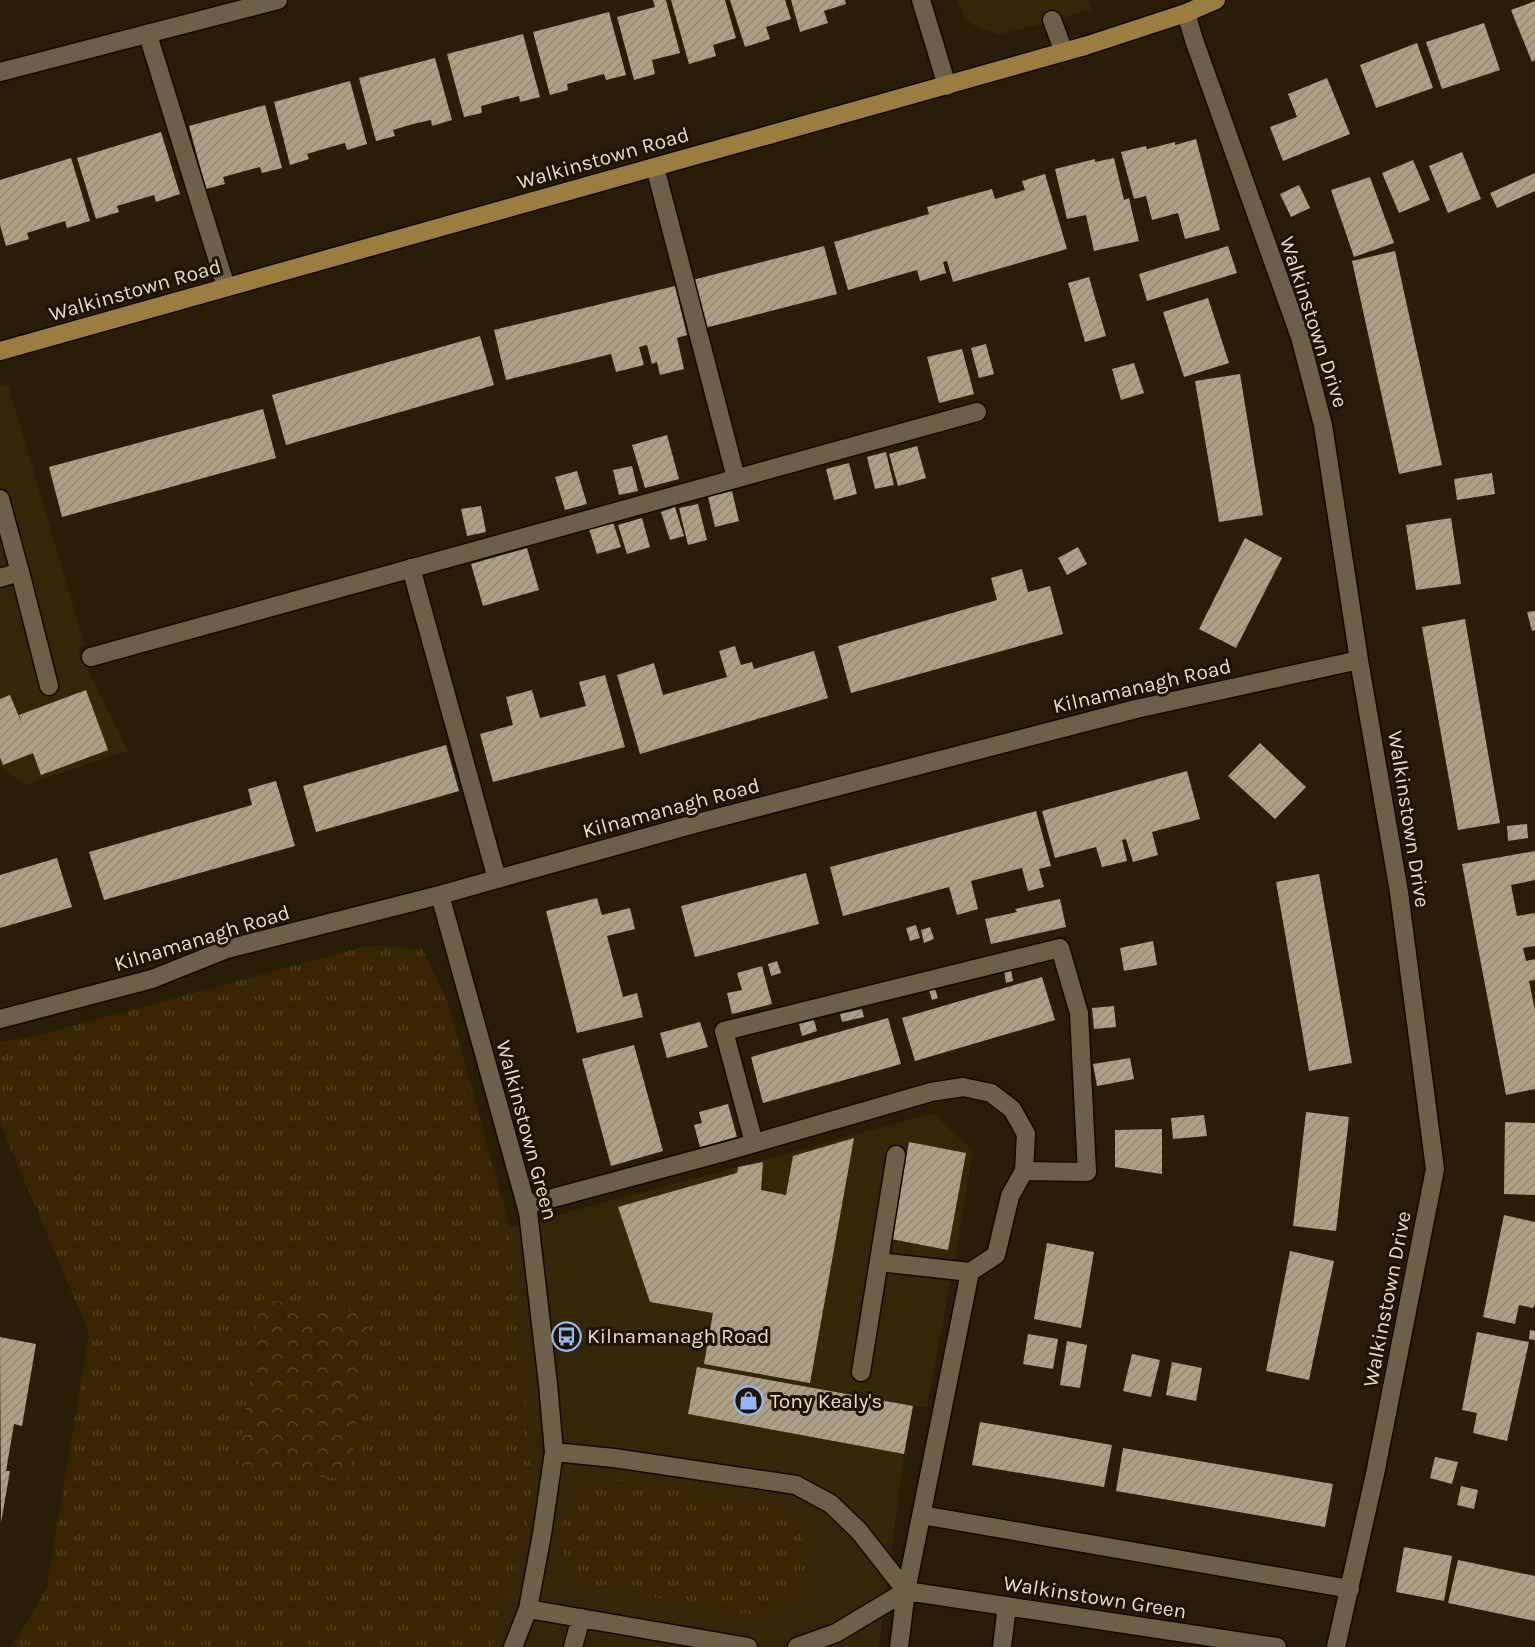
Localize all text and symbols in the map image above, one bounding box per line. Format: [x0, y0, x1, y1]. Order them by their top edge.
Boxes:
street label: Walkinstown Road [514, 122, 692, 194]
street label: Walkinstown Drive [1275, 233, 1353, 411]
street label: Walkinstown Road [46, 254, 224, 326]
street label: Kilnamanagh Road [1050, 654, 1234, 718]
street label: Walkinstown Drive [1383, 729, 1435, 909]
street label: Kilnamanagh Road [580, 773, 762, 843]
street label: Kilnamanagh Road [111, 900, 293, 976]
street label: Walkinstown Green [491, 1038, 563, 1222]
street label: Walkinstown Drive [1358, 1209, 1416, 1389]
bus stop icon: Kilnamanagh Road [550, 1320, 582, 1352]
place label: Kilnamanagh Road [587, 1324, 769, 1348]
shop icon: Tony Kealy's [733, 1385, 765, 1417]
place label: Tony Kealy's [770, 1389, 882, 1413]
street label: Walkinstown Green [1002, 1571, 1188, 1623]

